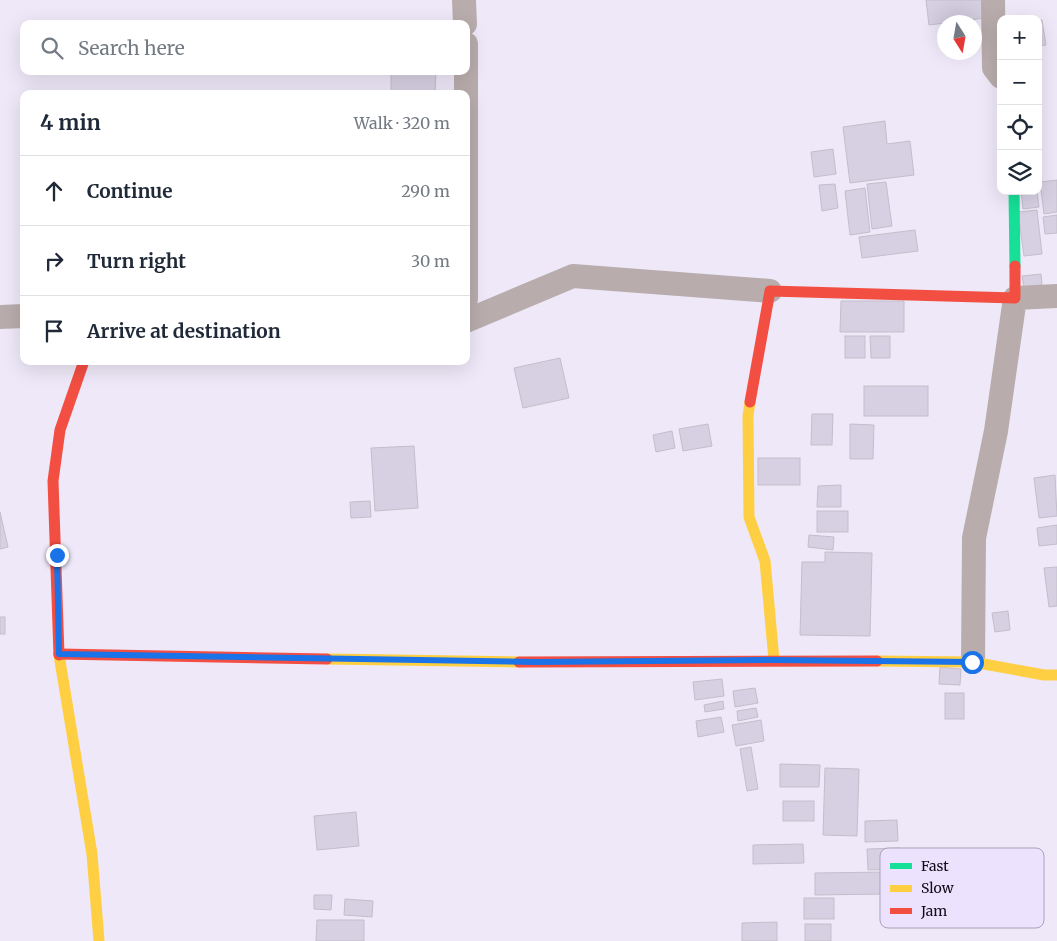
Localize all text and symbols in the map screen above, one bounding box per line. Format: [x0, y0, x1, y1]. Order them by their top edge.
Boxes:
north arrow [937, 15, 982, 60]
map controls [997, 15, 1042, 195]
button: + [997, 15, 1042, 60]
search box [20, 20, 470, 75]
icon: search [38, 34, 66, 62]
text: Search here [78, 36, 185, 60]
button: − [997, 60, 1042, 105]
button: locate [997, 105, 1042, 150]
text: 4 min [40, 109, 101, 136]
text: Walk · 320 m [354, 113, 450, 133]
button: layers [997, 150, 1042, 195]
icon: ahead [40, 177, 68, 205]
text: Continue [87, 179, 173, 203]
text: 290 m [401, 181, 450, 201]
icon: right [40, 247, 68, 275]
text: Turn right [87, 249, 186, 273]
text: 30 m [411, 251, 450, 271]
icon: arrive [40, 317, 68, 345]
text: Arrive at destination [87, 319, 281, 343]
route end [46, 544, 69, 567]
route start [961, 651, 984, 674]
legend [880, 848, 1044, 928]
text: Fast [921, 857, 949, 875]
text: Slow [921, 879, 954, 897]
text: Jam [920, 902, 947, 920]

